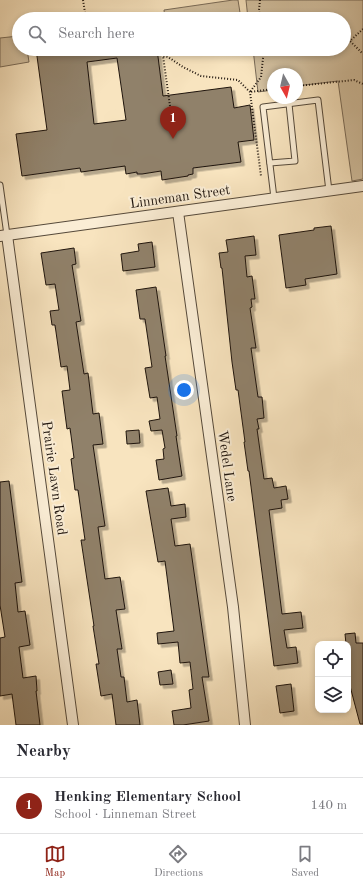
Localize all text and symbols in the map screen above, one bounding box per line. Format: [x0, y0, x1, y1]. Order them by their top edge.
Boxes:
search box [12, 12, 351, 56]
icon: search [26, 23, 48, 45]
text: Search here [58, 27, 135, 42]
north arrow [267, 68, 303, 104]
pin: 1 [160, 106, 186, 139]
street label: Linneman Street [129, 183, 231, 211]
your location [174, 380, 194, 400]
street label: Prairie Lawn Road [39, 420, 69, 536]
street label: Wedel Lane [215, 429, 239, 503]
map controls [315, 641, 351, 713]
button: locate [315, 641, 351, 677]
button: layers [315, 677, 351, 713]
text: Nearby [16, 743, 71, 760]
text: Henking Elementary School [54, 790, 241, 805]
text: 1 [25, 799, 33, 812]
text: 140 m [310, 799, 347, 812]
text: School · Linneman Street [54, 808, 196, 821]
tab: Map [44, 843, 66, 881]
tab: Directions [154, 843, 203, 881]
tab: Saved [291, 843, 319, 881]

